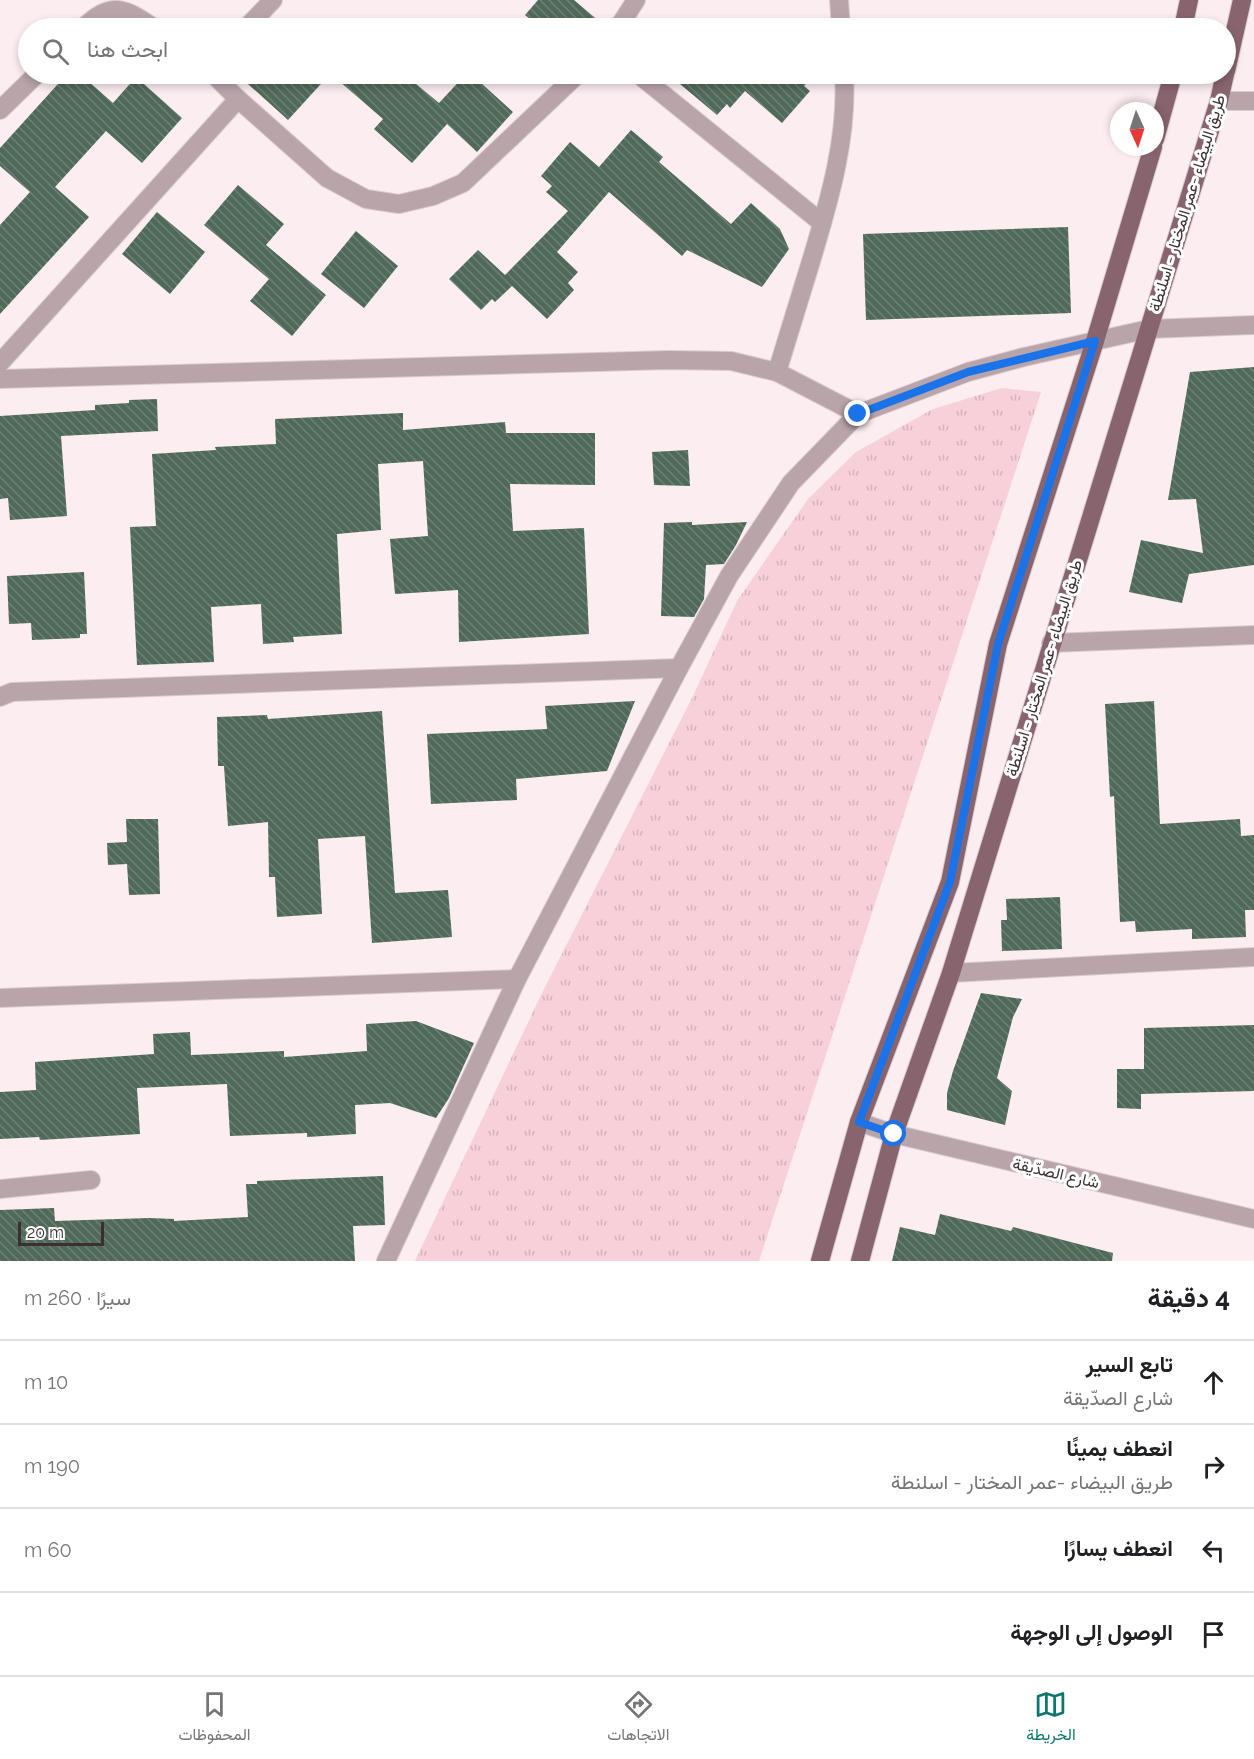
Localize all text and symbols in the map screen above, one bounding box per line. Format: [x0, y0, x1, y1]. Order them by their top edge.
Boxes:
search box [18, 18, 1236, 84]
icon: search [39, 35, 72, 68]
text: ابحث هنا [87, 36, 168, 62]
street label: طريق البيضاء -عمر المختار - اسلنطة [1145, 92, 1230, 314]
north arrow [1110, 102, 1164, 156]
route end [844, 400, 870, 426]
street label: طريق البيضاء -عمر المختار - اسلنطة [1002, 557, 1087, 779]
route start [880, 1120, 906, 1146]
street label: شارع الصدّيقة [1010, 1154, 1101, 1194]
scale bar [18, 1219, 104, 1246]
text: 20 m [27, 1223, 64, 1242]
text: 4 دقيقة [1148, 1283, 1230, 1313]
text: سيرًا · 260 m [24, 1286, 131, 1310]
text: تابع السير [1086, 1351, 1173, 1377]
icon: ahead [1197, 1366, 1230, 1399]
text: 10 m [24, 1370, 68, 1394]
text: شارع الصدّيقة [1063, 1386, 1173, 1410]
text: انعطف يمينًا [1066, 1435, 1173, 1461]
icon: right [1197, 1450, 1230, 1483]
text: 190 m [24, 1454, 80, 1478]
text: طريق البيضاء -عمر المختار - اسلنطة [891, 1470, 1173, 1494]
icon: left [1197, 1534, 1230, 1567]
text: انعطف يسارًا [1064, 1535, 1173, 1561]
text: 60 m [24, 1538, 72, 1562]
icon: arrive [1197, 1618, 1230, 1651]
text: الوصول إلى الوجهة [1010, 1619, 1173, 1645]
tab: المحفوظات [178, 1688, 251, 1749]
tab: الاتجاهات [607, 1688, 669, 1749]
tab: الخريطة [1026, 1688, 1076, 1749]

